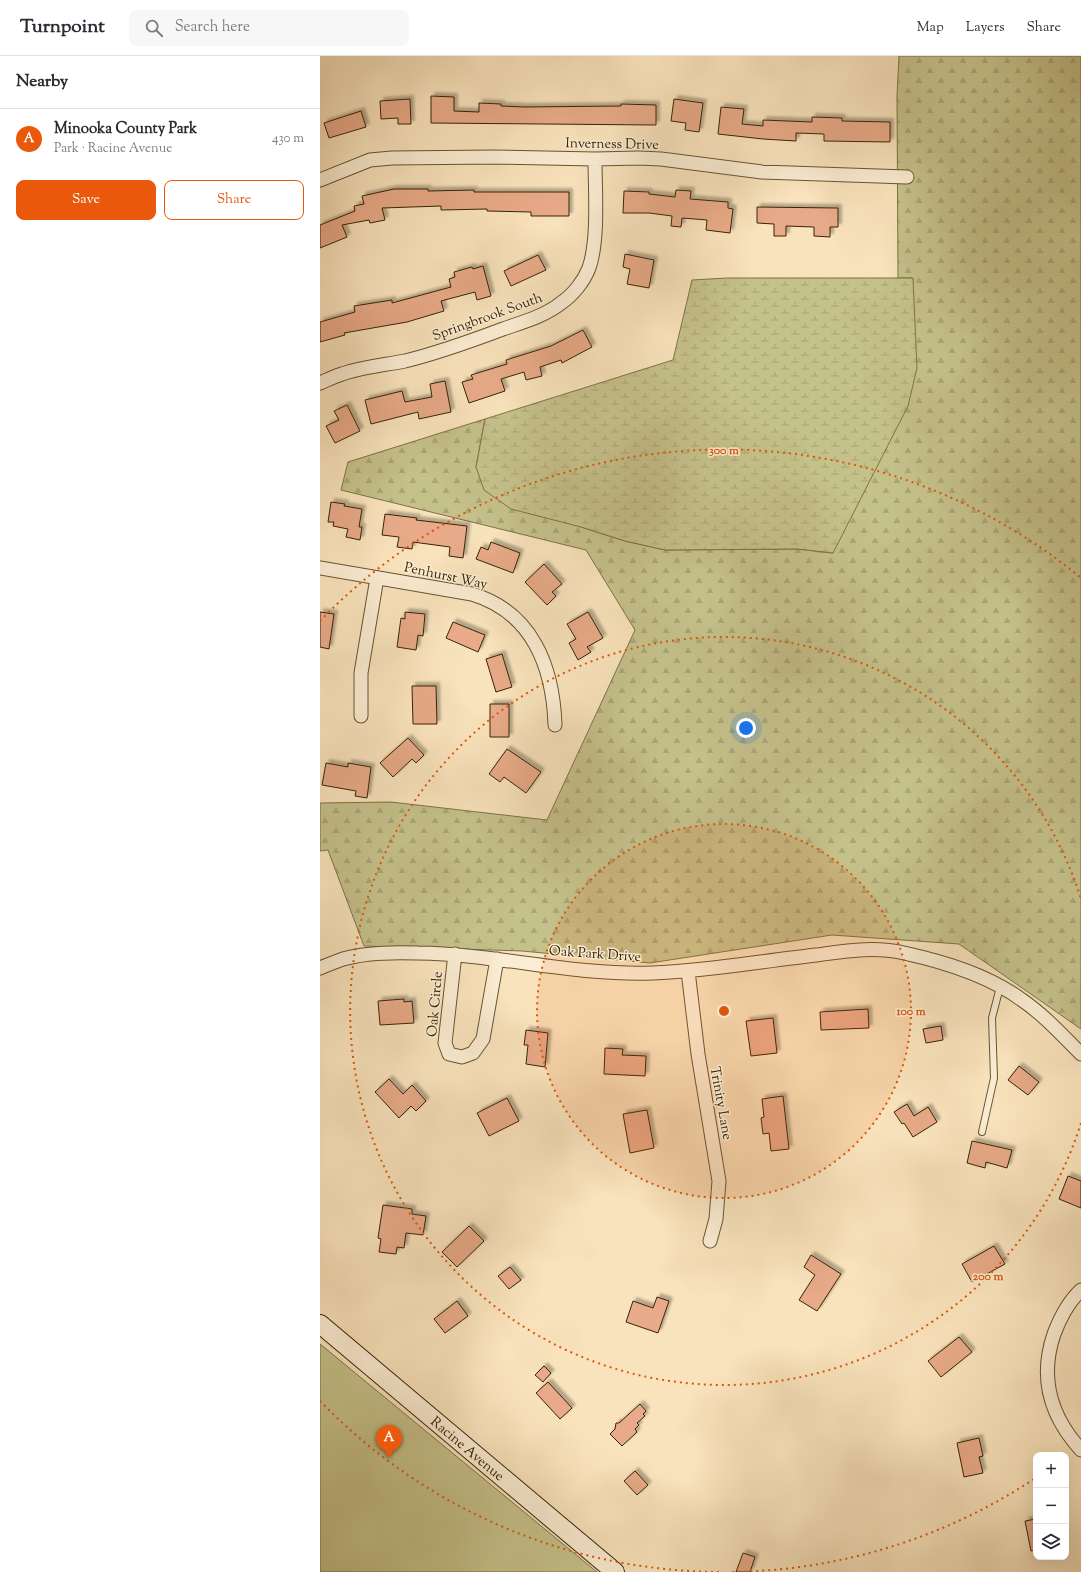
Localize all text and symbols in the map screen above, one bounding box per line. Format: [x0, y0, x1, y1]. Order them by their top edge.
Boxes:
search box [129, 10, 409, 46]
text: Turnpoint [20, 14, 105, 41]
icon: search [143, 17, 165, 39]
text: Search here [175, 17, 250, 38]
text: Map [917, 18, 944, 38]
text: Layers [966, 18, 1004, 38]
text: Share [1026, 18, 1061, 38]
text: Nearby [16, 70, 68, 94]
text: Minooka County Park [54, 119, 197, 140]
text: A [24, 130, 34, 148]
text: 430 m [272, 130, 304, 148]
street label: Inverness Drive [565, 134, 659, 156]
text: Park · Racine Avenue [54, 140, 172, 158]
button: Save [16, 180, 156, 220]
button: Share [164, 180, 304, 220]
street label: Springbrook South [430, 289, 546, 347]
text: 300 m [709, 442, 739, 460]
street label: Penhurst Way [402, 558, 489, 596]
your location [736, 718, 756, 738]
street label: Oak Park Drive [548, 942, 642, 968]
street label: Oak Circle [423, 971, 449, 1038]
text: 100 m [895, 1003, 926, 1021]
centre of rings [717, 1004, 731, 1018]
street label: Trinity Lane [704, 1065, 736, 1142]
text: 200 m [973, 1268, 1003, 1286]
street label: Racine Avenue [425, 1413, 508, 1487]
pin: A [376, 1425, 402, 1458]
map controls [1033, 1452, 1069, 1560]
button: + [1033, 1452, 1069, 1488]
button: − [1033, 1488, 1069, 1524]
button: layers [1033, 1524, 1069, 1560]

